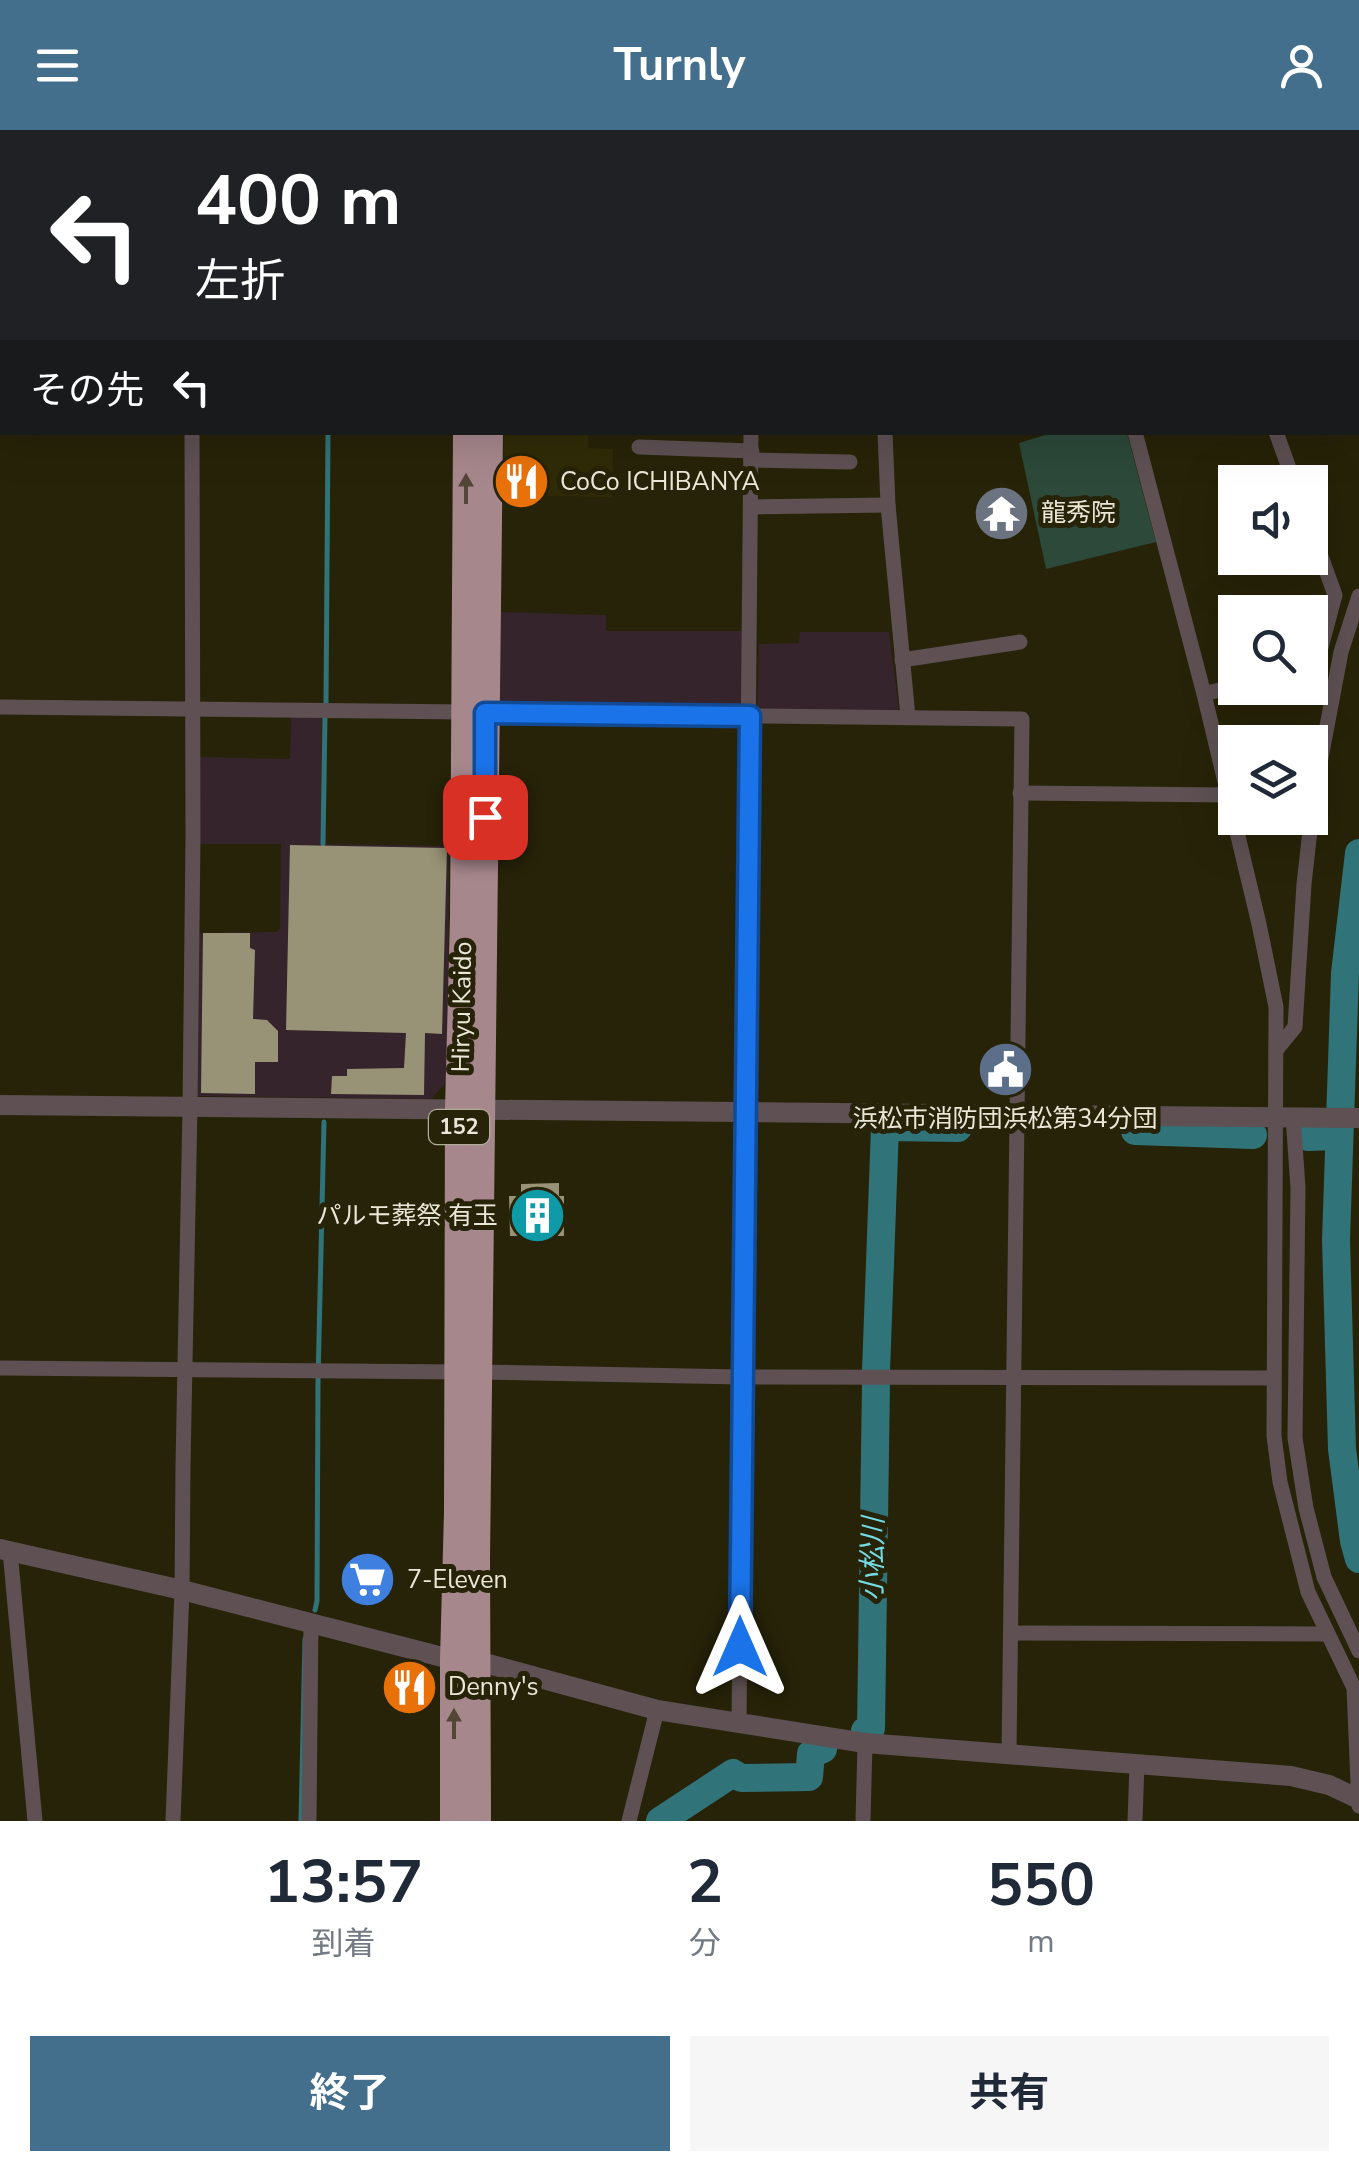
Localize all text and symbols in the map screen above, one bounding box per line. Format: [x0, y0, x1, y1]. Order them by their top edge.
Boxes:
text: Turnly [613, 35, 746, 96]
icon: menu [30, 38, 85, 93]
icon: person [1274, 38, 1329, 93]
text: 400 m [195, 153, 401, 249]
icon: left [30, 170, 160, 300]
text: 左折 [195, 251, 285, 312]
icon: left [164, 360, 219, 415]
text: その先 [30, 365, 144, 416]
restaurant icon: CoCo ICHIBANYA [491, 452, 551, 512]
place label: CoCo ICHIBANYA [560, 465, 760, 499]
map controls [1218, 465, 1328, 835]
button: sound [1218, 465, 1328, 575]
one-way arrow [459, 472, 475, 504]
temple icon: 龍秀院 [972, 483, 1032, 543]
place label: 龍秀院 [1041, 496, 1116, 530]
button: search [1218, 595, 1328, 705]
button: layers [1218, 725, 1328, 835]
pin [443, 775, 528, 860]
icon: arrive [458, 790, 513, 845]
street label: Hiryu Kaido [444, 941, 480, 1073]
public building icon: 浜松市消防団浜松第34分団 [975, 1040, 1035, 1100]
place label: 浜松市消防団浜松第34分団 [852, 1102, 1158, 1136]
road number: 152 [429, 1110, 489, 1144]
building icon: パルモ葬祭 有玉 [507, 1186, 567, 1246]
place label: パルモ葬祭 有玉 [317, 1199, 498, 1233]
water label: 小松川 [853, 1514, 893, 1601]
supermarket icon: 7-Eleven [338, 1550, 398, 1610]
place label: 7-Eleven [407, 1563, 508, 1597]
position arrow [688, 1595, 792, 1699]
restaurant icon: Denny's [379, 1657, 439, 1717]
place label: Denny's [448, 1670, 539, 1704]
one-way arrow [446, 1707, 462, 1739]
text: 13:57 [264, 1841, 423, 1923]
text: 2 [687, 1841, 723, 1923]
text: 550 [987, 1844, 1095, 1926]
text: m [1027, 1920, 1055, 1963]
text: 到着 [311, 1922, 375, 1965]
text: 分 [689, 1922, 721, 1965]
button: 終了 [30, 2036, 670, 2151]
button: 共有 [690, 2036, 1329, 2151]

